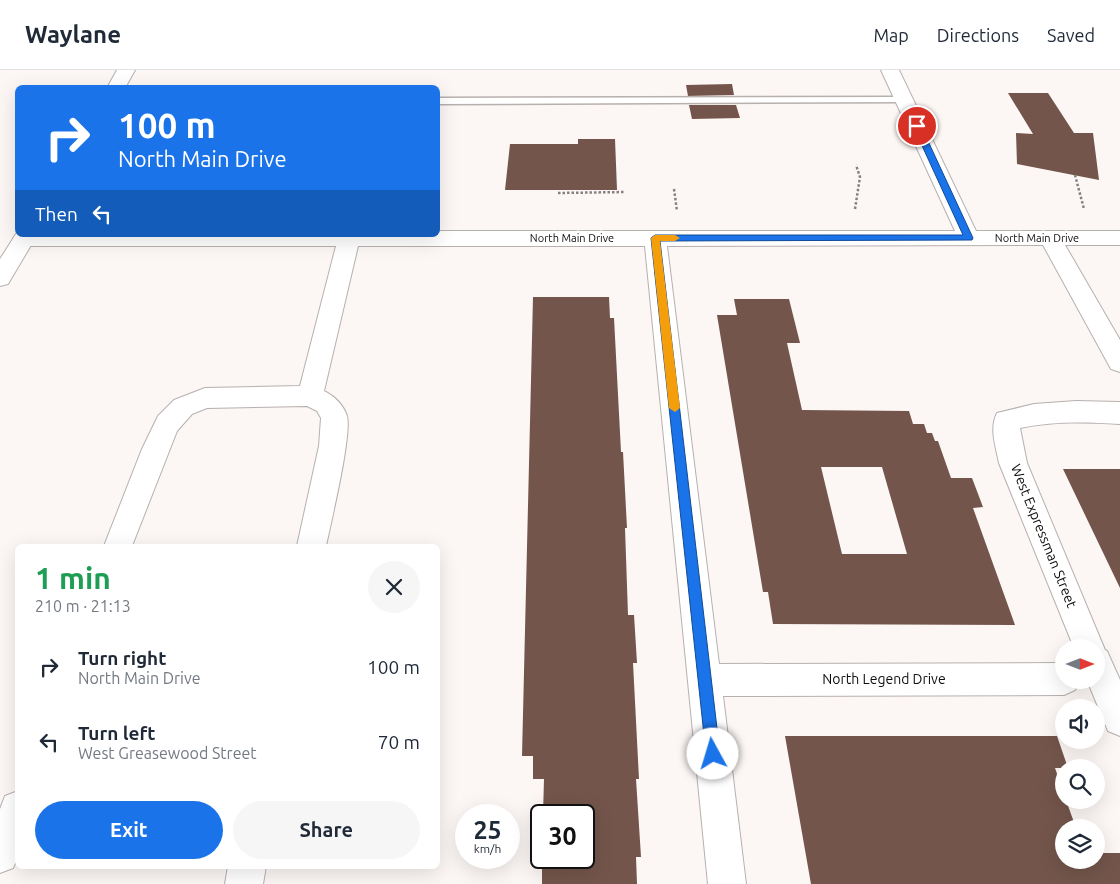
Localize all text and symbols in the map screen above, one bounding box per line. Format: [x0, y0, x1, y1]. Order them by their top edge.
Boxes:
text: Waylane [25, 21, 121, 48]
text: Map [873, 25, 909, 45]
text: Directions [937, 25, 1019, 45]
text: Saved [1047, 25, 1095, 45]
icon: right [35, 105, 100, 170]
text: 100 m [118, 105, 216, 145]
pin [896, 105, 938, 147]
icon: arrive [903, 112, 931, 140]
text: North Main Drive [118, 146, 287, 171]
icon: left [88, 200, 116, 228]
text: Then [35, 203, 78, 225]
street label: North Main Drive [530, 232, 614, 244]
street label: North Main Drive [995, 232, 1079, 244]
street label: West Expressman Street [1008, 462, 1080, 610]
text: 1 min [35, 561, 111, 595]
button: close [368, 561, 420, 613]
text: 210 m · 21:13 [35, 597, 131, 615]
north arrow [1055, 639, 1105, 689]
map controls [1055, 639, 1105, 869]
text: Turn right [78, 647, 166, 669]
icon: right [35, 653, 63, 681]
text: 100 m [367, 656, 420, 678]
text: North Main Drive [78, 669, 201, 687]
street label: North Legend Drive [822, 671, 946, 687]
button: sound [1055, 699, 1105, 749]
text: Turn left [78, 722, 156, 744]
position arrow [686, 727, 738, 779]
icon: left [35, 728, 63, 756]
text: 70 m [378, 731, 420, 753]
text: West Greasewood Street [78, 744, 257, 762]
button: search [1055, 759, 1105, 809]
button: Exit [35, 801, 223, 859]
button: Share [233, 801, 420, 859]
speed limit sign: 30 [530, 804, 595, 869]
text: 25 [473, 816, 502, 844]
button: layers [1055, 819, 1105, 869]
text: km/h [474, 842, 501, 855]

